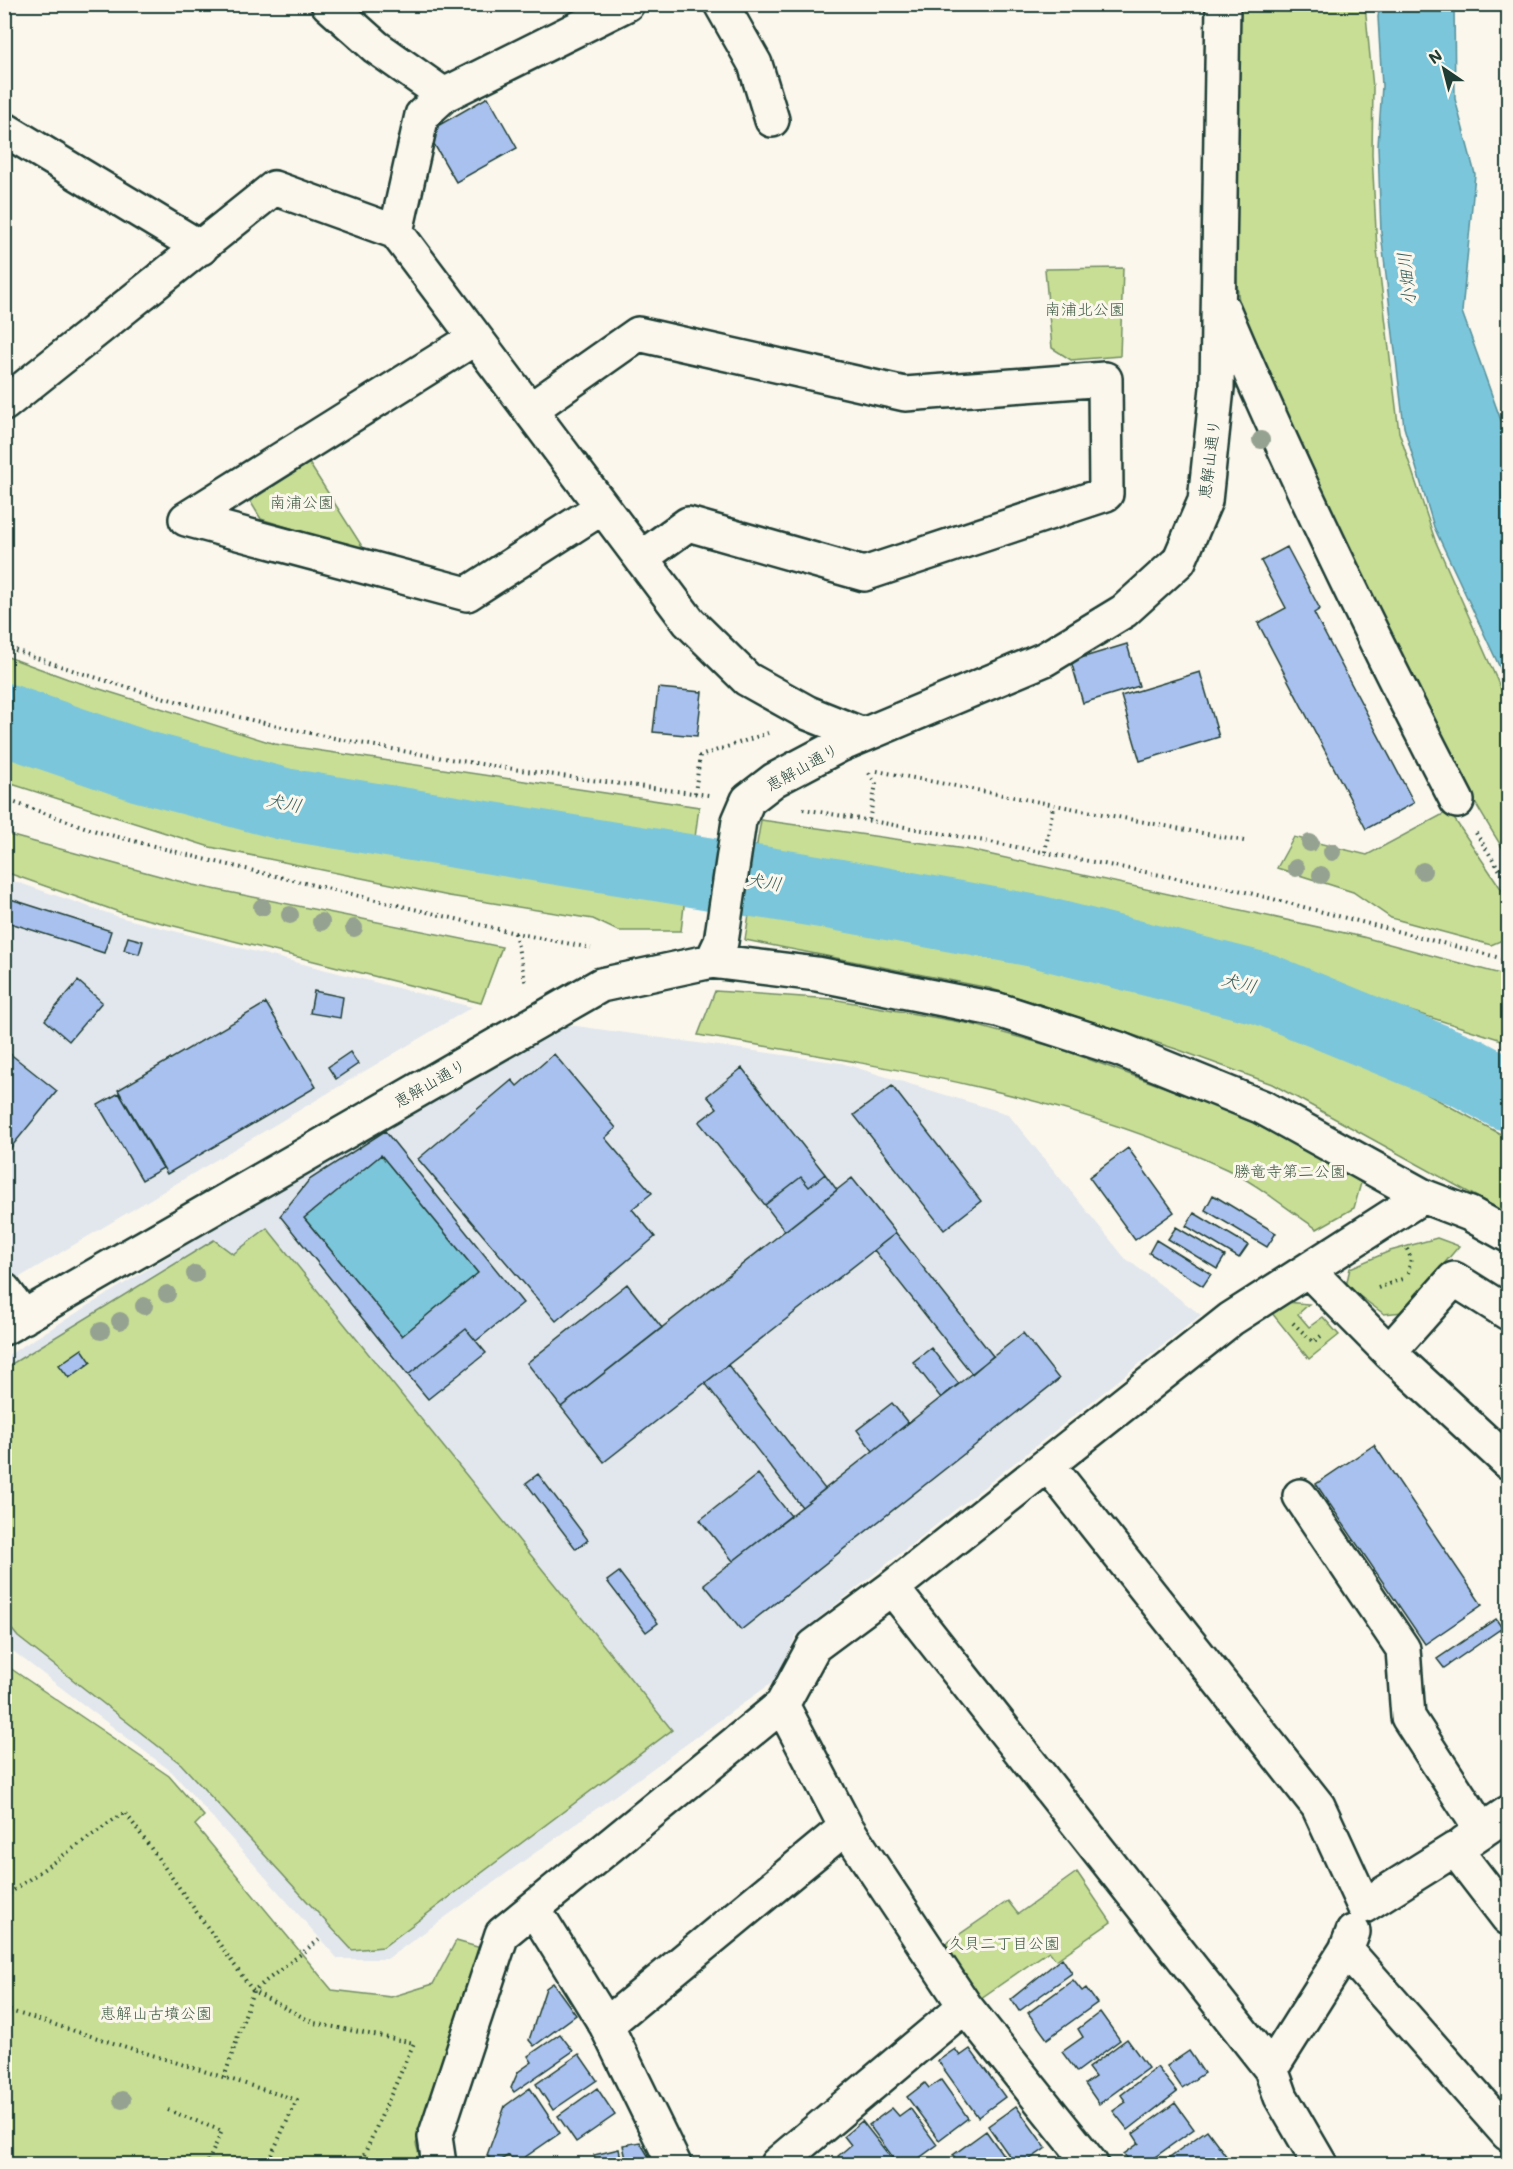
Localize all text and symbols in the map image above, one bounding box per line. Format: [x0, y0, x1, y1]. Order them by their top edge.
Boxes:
north arrow [1414, 39, 1474, 99]
text: N [1424, 44, 1446, 68]
water label: 小畑川 [1391, 251, 1421, 307]
park label: 南浦北公園 [1045, 298, 1125, 319]
street label: 恵解山通り [1193, 418, 1224, 500]
park label: 南浦公園 [270, 491, 334, 512]
street label: 恵解山通り [762, 738, 842, 795]
water label: 犬川 [264, 787, 304, 818]
water label: 犬川 [745, 866, 784, 896]
water label: 犬川 [1219, 966, 1260, 998]
street label: 恵解山通り [390, 1053, 470, 1112]
park label: 勝竜寺第二公園 [1234, 1160, 1346, 1181]
park label: 久貝二丁目公園 [948, 1932, 1060, 1953]
park label: 恵解山古墳公園 [100, 2002, 212, 2023]

